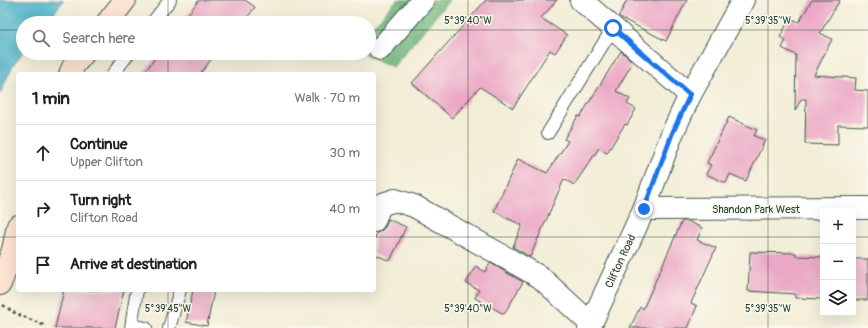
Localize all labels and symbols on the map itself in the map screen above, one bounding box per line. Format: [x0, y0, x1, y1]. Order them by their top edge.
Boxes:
text: 5°39'40"W [444, 15, 492, 27]
text: 5°39'35"W [745, 15, 792, 27]
route start [604, 19, 622, 37]
route end [635, 200, 653, 218]
street label: Shandon Park West [712, 203, 801, 216]
street label: Clifton Road [602, 232, 638, 290]
text: 5°39'45"W [145, 303, 192, 315]
text: 5°39'40"W [444, 303, 492, 315]
text: 5°39'35"W [745, 303, 792, 315]

